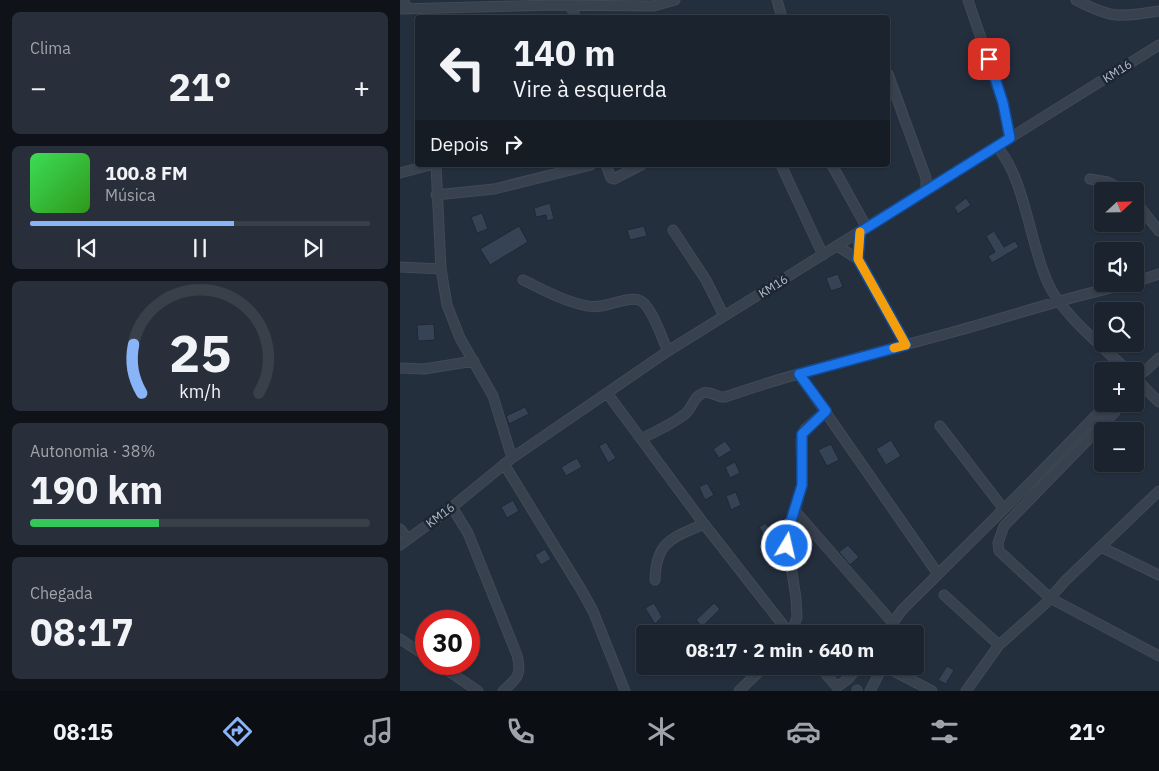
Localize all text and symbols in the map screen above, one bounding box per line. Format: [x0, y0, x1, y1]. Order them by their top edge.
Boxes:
text: 140 m [513, 30, 616, 76]
icon: left [430, 35, 495, 100]
text: Clima [30, 38, 71, 58]
pin [968, 38, 1010, 80]
icon: arrive [975, 45, 1003, 73]
street label: KM16 [1100, 56, 1134, 86]
text: 21° [168, 62, 232, 111]
text: − [30, 69, 47, 106]
text: + [353, 69, 370, 106]
text: Vire à esquerda [513, 74, 667, 103]
icon: right [499, 130, 527, 158]
text: Depois [430, 132, 489, 156]
text: 100.8 FM [105, 161, 188, 185]
north arrow [1094, 182, 1144, 232]
map controls [1094, 182, 1144, 472]
text: Música [105, 185, 155, 205]
icon: previous [73, 234, 101, 262]
icon: pause [186, 234, 214, 262]
icon: next [299, 234, 327, 262]
button: sound [1094, 242, 1144, 292]
street label: KM16 [756, 271, 790, 301]
button: search [1094, 302, 1144, 352]
text: 25 [169, 319, 231, 386]
button: + [1094, 362, 1144, 412]
text: km/h [179, 380, 221, 403]
button: − [1094, 422, 1144, 472]
text: Autonomia · 38% [30, 441, 155, 461]
text: 190 km [30, 465, 163, 514]
street label: KM16 [423, 499, 457, 531]
position arrow [760, 519, 812, 571]
text: Chegada [30, 583, 93, 603]
text: 08:17 [30, 607, 134, 656]
speed limit sign: 30 [415, 610, 480, 675]
text: 08:17 · 2 min · 640 m [686, 638, 874, 662]
icon: directions [220, 714, 255, 749]
icon: music [361, 714, 396, 749]
icon: phone [503, 714, 538, 749]
icon: climate [644, 714, 679, 749]
icon: car [786, 714, 821, 749]
icon: filters [927, 714, 962, 749]
text: 08:15 [53, 717, 113, 746]
text: 21° [1069, 717, 1106, 746]

